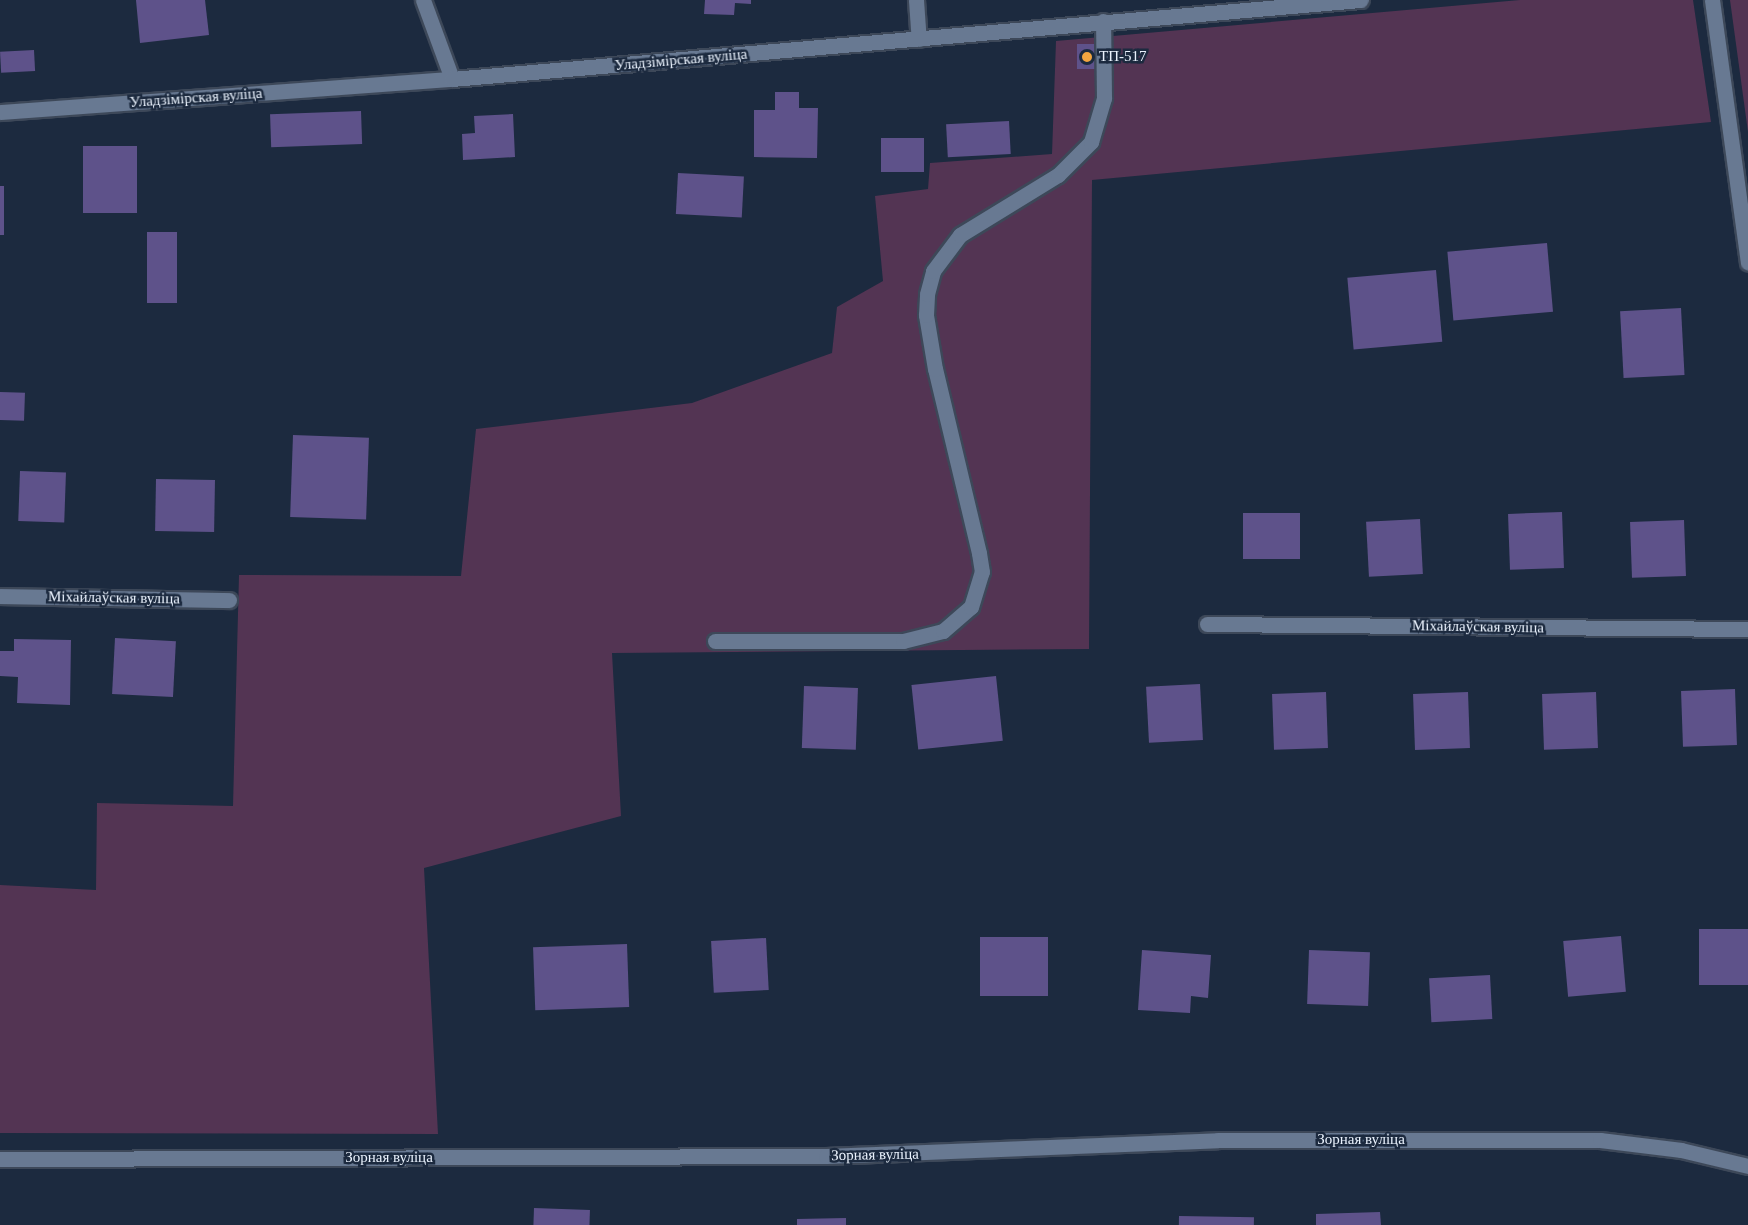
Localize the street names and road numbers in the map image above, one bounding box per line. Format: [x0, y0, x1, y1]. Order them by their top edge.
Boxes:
street label: Уладзімірская вуліца [614, 45, 748, 75]
street label: Уладзімірская вуліца [129, 84, 263, 112]
street label: Міхайлаўская вуліца [48, 588, 180, 608]
street label: Міхайлаўская вуліца [1412, 617, 1544, 637]
street label: Зорная вуліца [1317, 1131, 1405, 1149]
street label: Зорная вуліца [831, 1145, 919, 1165]
street label: Зорная вуліца [345, 1149, 433, 1167]

